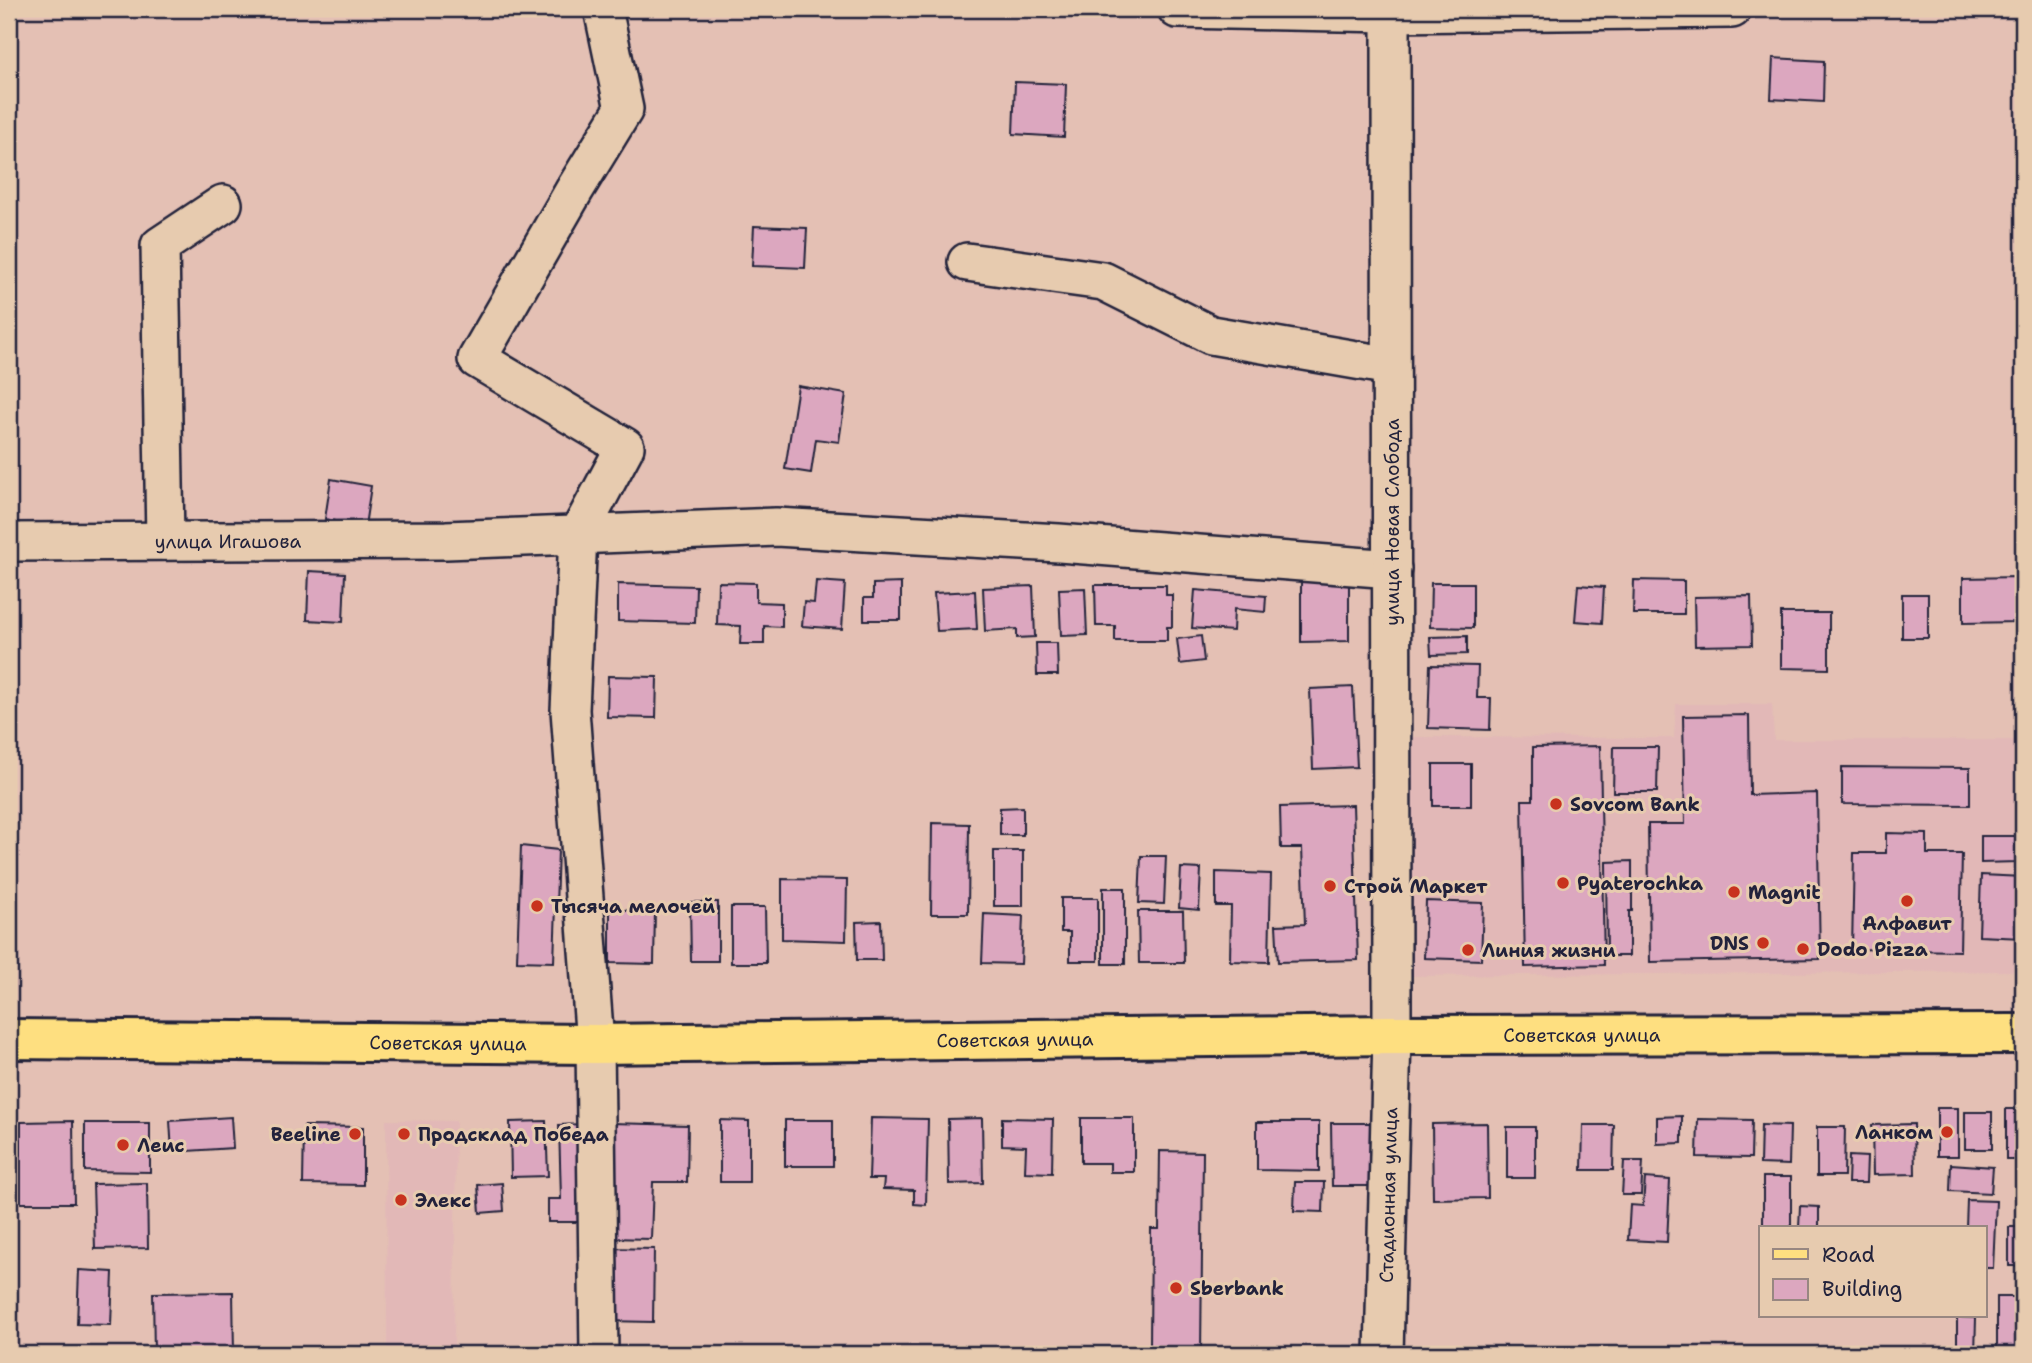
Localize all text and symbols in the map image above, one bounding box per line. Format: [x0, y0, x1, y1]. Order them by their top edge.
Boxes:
street label: улица Новая Слобода [1380, 418, 1405, 626]
street label: улица Игашова [155, 528, 301, 554]
place label: Sovcom Bank [1570, 792, 1700, 817]
marker: Sovcom Bank [1548, 796, 1564, 812]
place label: Pyaterochka [1577, 871, 1703, 896]
place label: Строй Маркет [1344, 874, 1488, 899]
marker: Pyaterochka [1555, 875, 1571, 891]
marker: Строй Маркет [1322, 878, 1338, 894]
place label: Magnit [1748, 880, 1820, 905]
marker: Magnit [1726, 884, 1742, 900]
marker: Алфавит [1899, 893, 1915, 909]
place label: Тысяча мелочей [551, 894, 715, 919]
marker: Тысяча мелочей [529, 898, 545, 914]
place label: Алфавит [1862, 911, 1952, 936]
place label: DNS [1710, 931, 1749, 956]
marker: DNS [1755, 935, 1771, 951]
place label: Dodo Pizza [1817, 937, 1928, 962]
place label: Линия жизни [1482, 938, 1616, 963]
marker: Dodo Pizza [1795, 941, 1811, 957]
marker: Линия жизни [1460, 942, 1476, 958]
street label: Советская улица [1503, 1022, 1661, 1047]
street label: Советская улица [936, 1026, 1094, 1053]
street label: Советская улица [369, 1030, 527, 1056]
street label: Стадионная улица [1373, 1107, 1403, 1283]
place label: Ланком [1855, 1120, 1933, 1145]
place label: Beeline [271, 1122, 341, 1147]
place label: Продсклад Победа [418, 1122, 609, 1147]
marker: Ланком [1939, 1124, 1955, 1140]
marker: Beeline [347, 1126, 363, 1142]
marker: Продсклад Победа [396, 1126, 412, 1142]
place label: Леис [137, 1133, 185, 1158]
marker: Леис [115, 1137, 131, 1153]
place label: Элекс [415, 1188, 471, 1213]
marker: Элекс [393, 1192, 409, 1208]
legend [1759, 1226, 1986, 1318]
text: Road [1822, 1241, 1875, 1269]
text: Building [1822, 1275, 1902, 1303]
place label: Sberbank [1190, 1276, 1284, 1301]
marker: Sberbank [1168, 1280, 1184, 1296]

